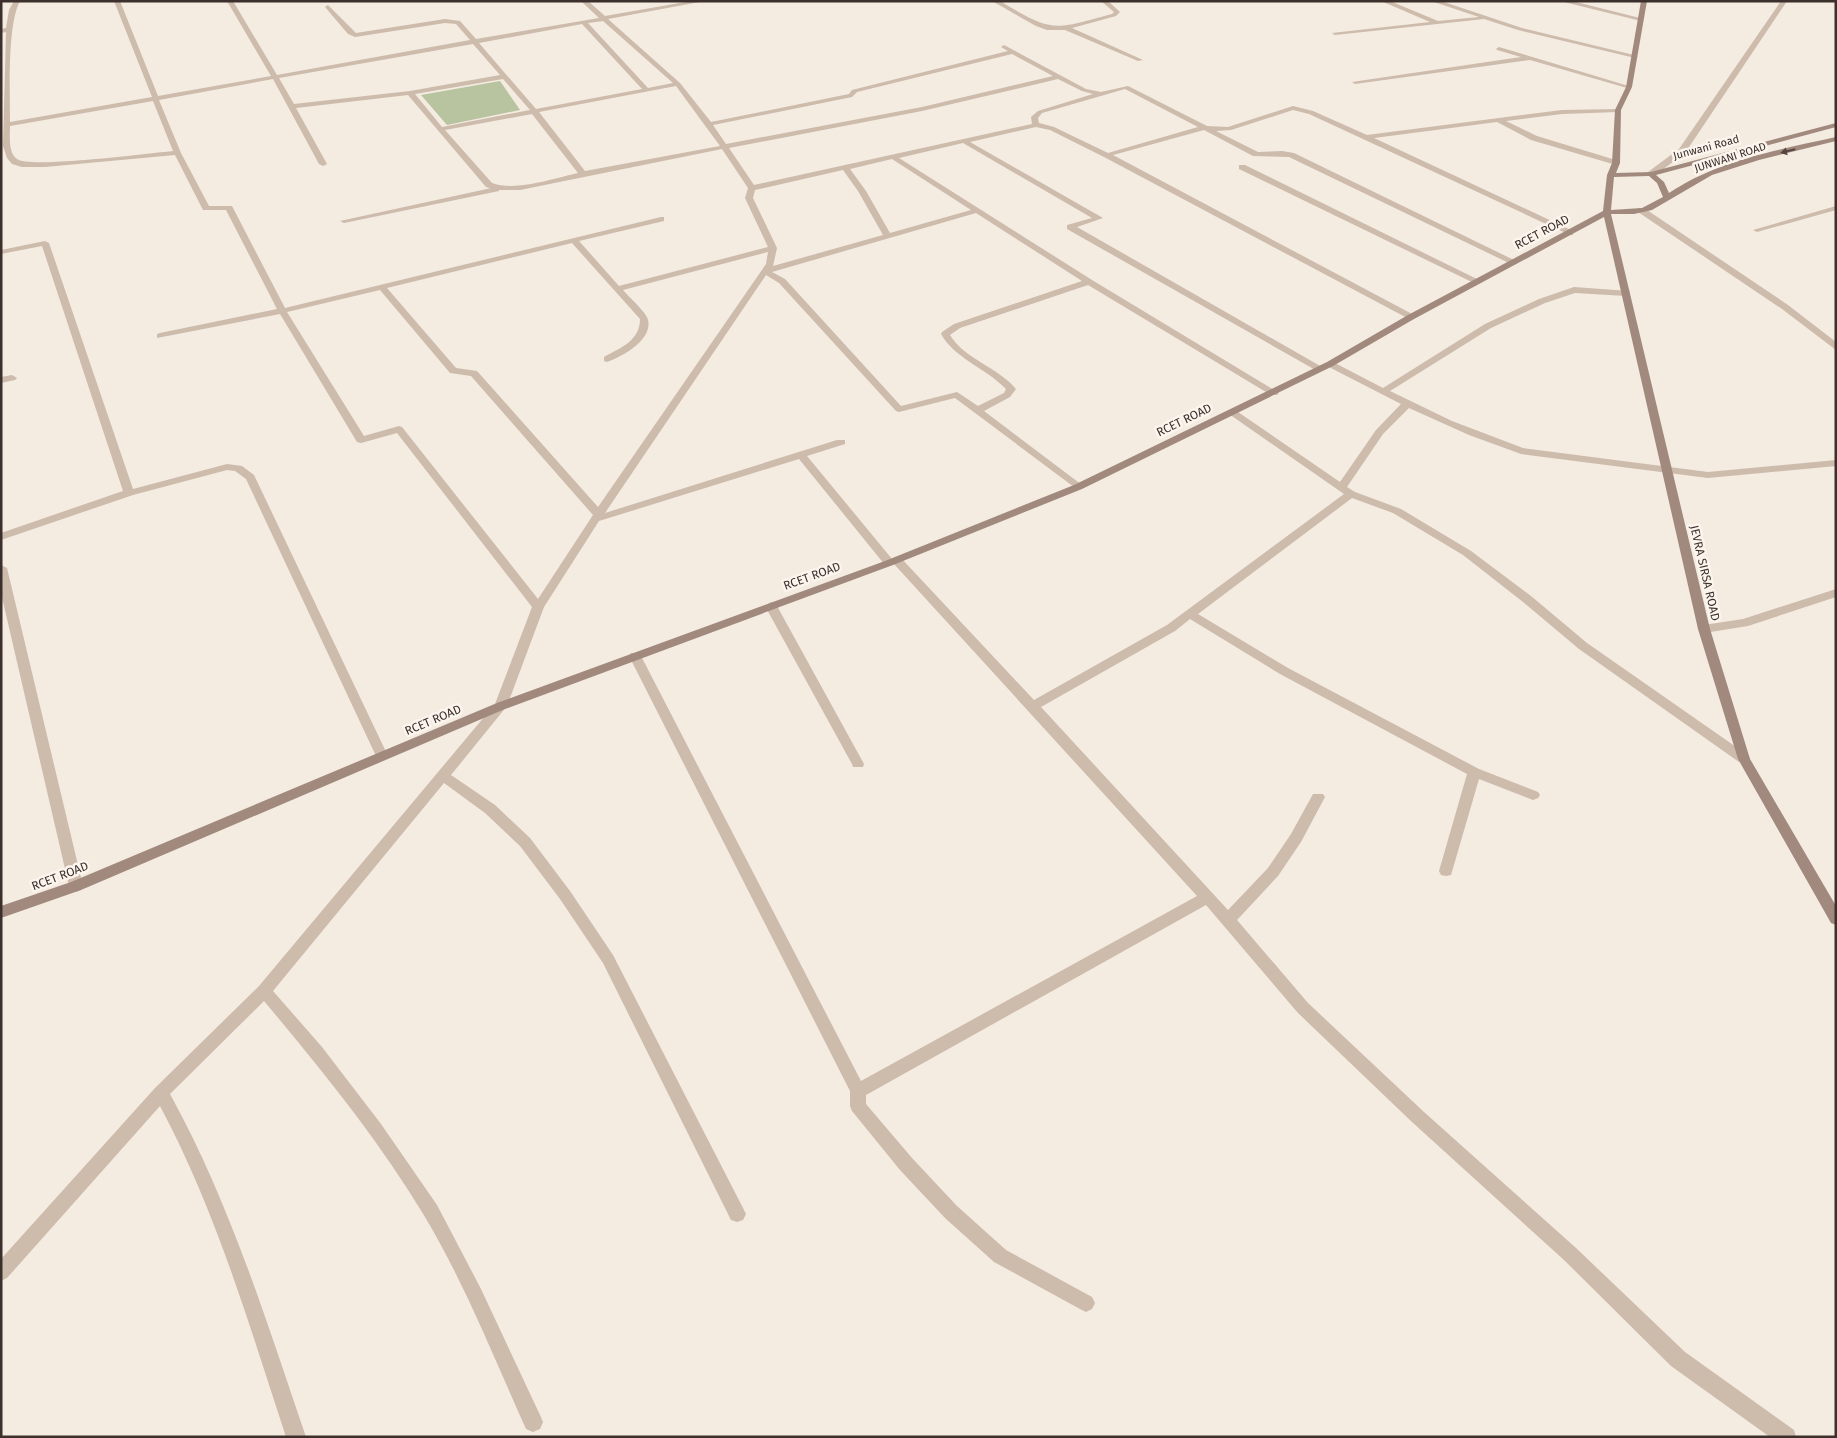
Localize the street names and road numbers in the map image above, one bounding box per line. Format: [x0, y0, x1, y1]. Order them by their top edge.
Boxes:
street label: Junwani Road [1672, 132, 1741, 163]
street label: JUNWANI ROAD [1693, 140, 1768, 175]
street label: RCET ROAD [1512, 212, 1572, 252]
street label: RCET ROAD [1154, 401, 1214, 439]
street label: JEVRA SIRSA ROAD [1687, 524, 1723, 622]
street label: RCET ROAD [782, 559, 843, 593]
street label: RCET ROAD [403, 702, 463, 738]
street label: RCET ROAD [30, 859, 91, 893]

